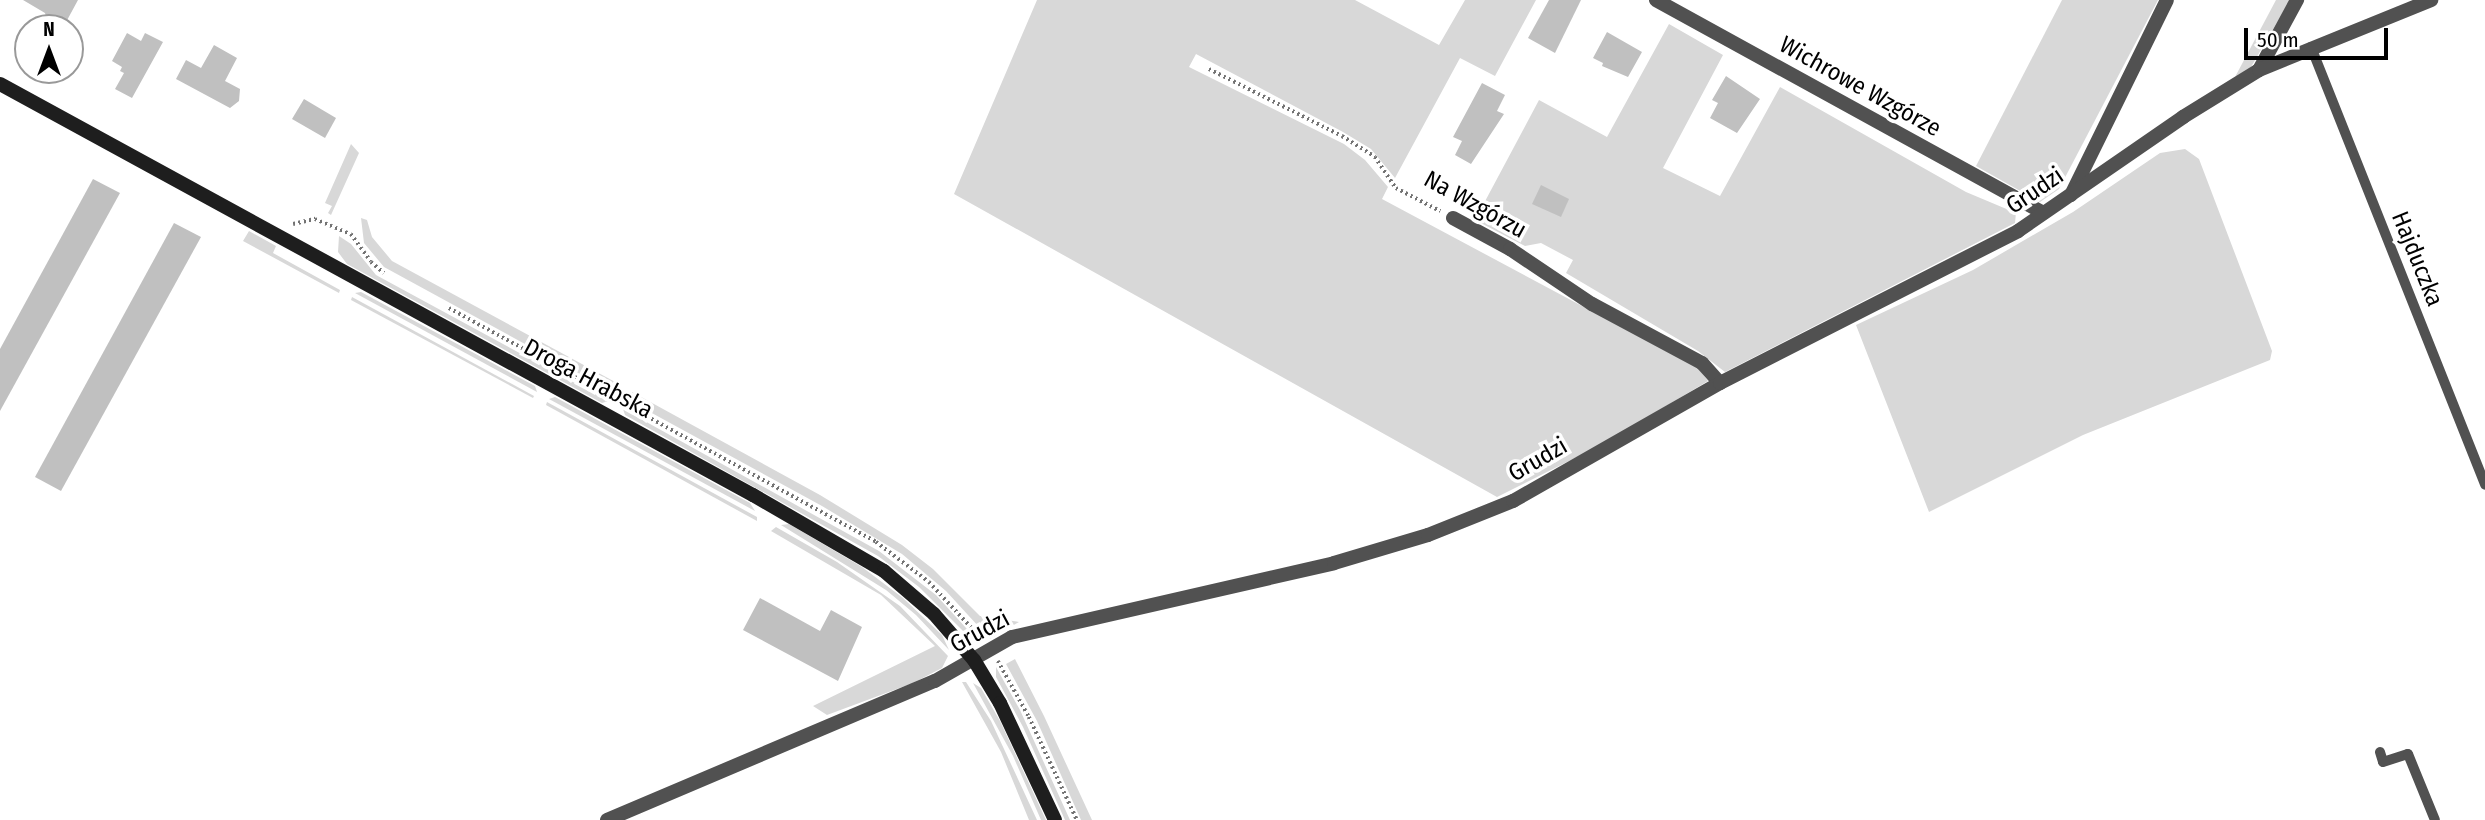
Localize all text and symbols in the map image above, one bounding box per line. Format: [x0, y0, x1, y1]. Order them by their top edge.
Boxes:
north arrow [14, 14, 84, 84]
scale bar [2247, 14, 2390, 58]
text: N [43, 18, 55, 41]
text: 50 m [2257, 27, 2299, 53]
street label: Wichrowe Wzgórze [1774, 31, 1946, 143]
street label: Grudzi [2001, 161, 2069, 221]
street label: Na Wzgórzu [1419, 165, 1531, 245]
street label: Hajduczka [2385, 207, 2449, 311]
street label: Droga Hrabska [519, 333, 657, 425]
street label: Grudzi [1503, 432, 1573, 488]
street label: Grudzi [945, 604, 1015, 660]

